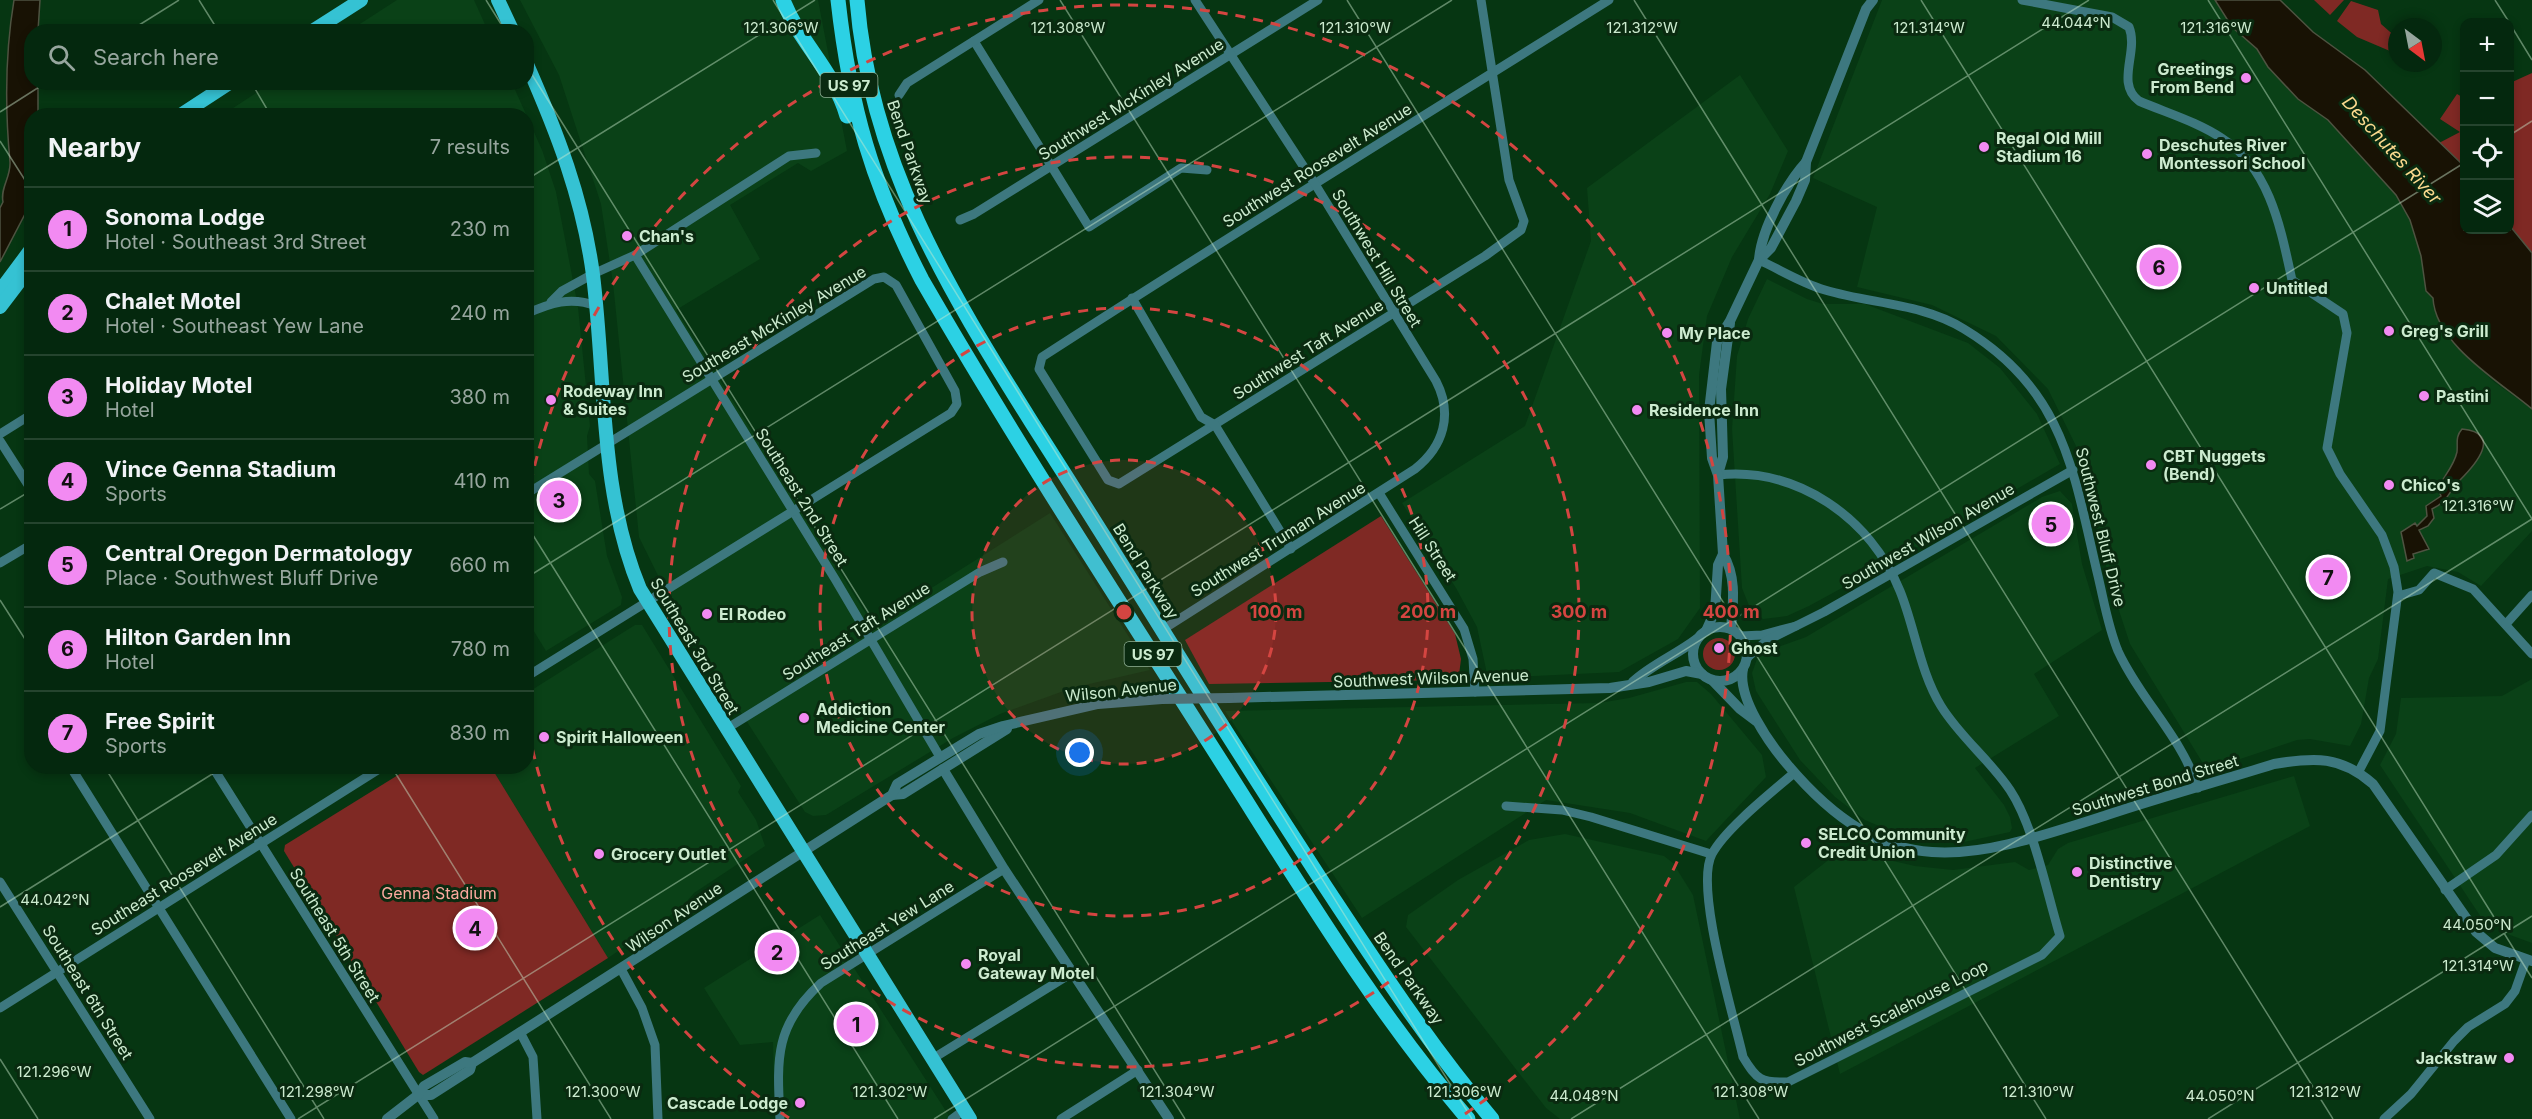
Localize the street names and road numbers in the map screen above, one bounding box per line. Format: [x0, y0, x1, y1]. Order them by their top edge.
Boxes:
street label: Southwest McKinley Avenue [1035, 34, 1227, 164]
road number: US 97 [820, 73, 878, 97]
street label: Bend Parkway [883, 97, 937, 207]
street label: Southwest Roosevelt Avenue [1219, 98, 1415, 232]
street label: Southwest Hill Street [1328, 185, 1426, 331]
street label: Southeast McKinley Avenue [678, 261, 870, 387]
street label: Southwest Taft Avenue [1229, 294, 1387, 404]
street label: Southeast 2nd Street [751, 424, 853, 570]
street label: Southwest Bluff Drive [2072, 445, 2130, 609]
street label: Southwest Truman Avenue [1187, 477, 1369, 601]
street label: Southwest Wilson Avenue [1838, 478, 2018, 594]
street label: Hill Street [1405, 513, 1461, 585]
street label: Bend Parkway [1109, 520, 1183, 622]
street label: Southeast 3rd Street [646, 574, 744, 718]
street label: Southeast Taft Avenue [779, 577, 933, 685]
road number: US 97 [1124, 642, 1182, 666]
street label: Southwest Wilson Avenue [1333, 665, 1529, 691]
street label: Wilson Avenue [1064, 674, 1178, 706]
street label: Southwest Bond Street [2069, 750, 2241, 820]
street label: Southeast Roosevelt Avenue [87, 808, 281, 940]
street label: Southeast 5th Street [286, 864, 384, 1006]
street label: Southeast Yew Lane [817, 876, 957, 974]
street label: Wilson Avenue [622, 877, 726, 957]
street label: Southeast 6th Street [38, 921, 138, 1063]
street label: Bend Parkway [1370, 928, 1448, 1028]
street label: Southwest Scalehouse Loop [1791, 955, 1991, 1071]

